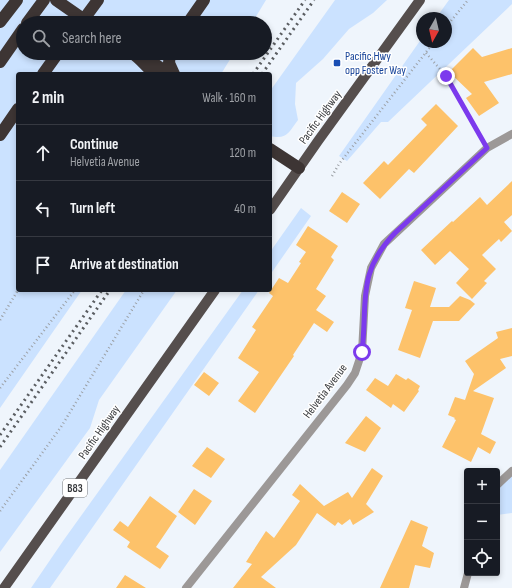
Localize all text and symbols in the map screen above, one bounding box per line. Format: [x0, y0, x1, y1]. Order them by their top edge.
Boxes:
north arrow [416, 12, 452, 48]
search box [16, 16, 272, 60]
icon: search [30, 27, 52, 49]
text: Search here [62, 29, 122, 48]
place label: Pacific Hwy opp Foster Way [345, 49, 406, 78]
marker: Pacific Hwy opp Foster Way [332, 58, 342, 68]
route end [437, 67, 455, 85]
street label: Pacific Highway [296, 87, 345, 147]
text: 2 min [32, 88, 64, 108]
text: Walk · 160 m [202, 90, 256, 106]
text: Continue [70, 135, 119, 154]
icon: ahead [32, 142, 54, 164]
text: 120 m [230, 145, 256, 161]
text: Helvetia Avenue [70, 154, 140, 170]
icon: left [32, 198, 54, 220]
text: Turn left [70, 199, 115, 218]
text: 40 m [234, 201, 256, 217]
icon: arrive [32, 254, 54, 276]
text: Arrive at destination [70, 255, 179, 274]
route start [353, 343, 371, 361]
street label: Helvetia Avenue [300, 361, 351, 421]
street label: Pacific Highway [75, 402, 124, 462]
map controls [464, 468, 500, 576]
button: + [464, 468, 500, 504]
road number: B83 [63, 479, 87, 497]
button: − [464, 504, 500, 540]
button: locate [464, 540, 500, 576]

